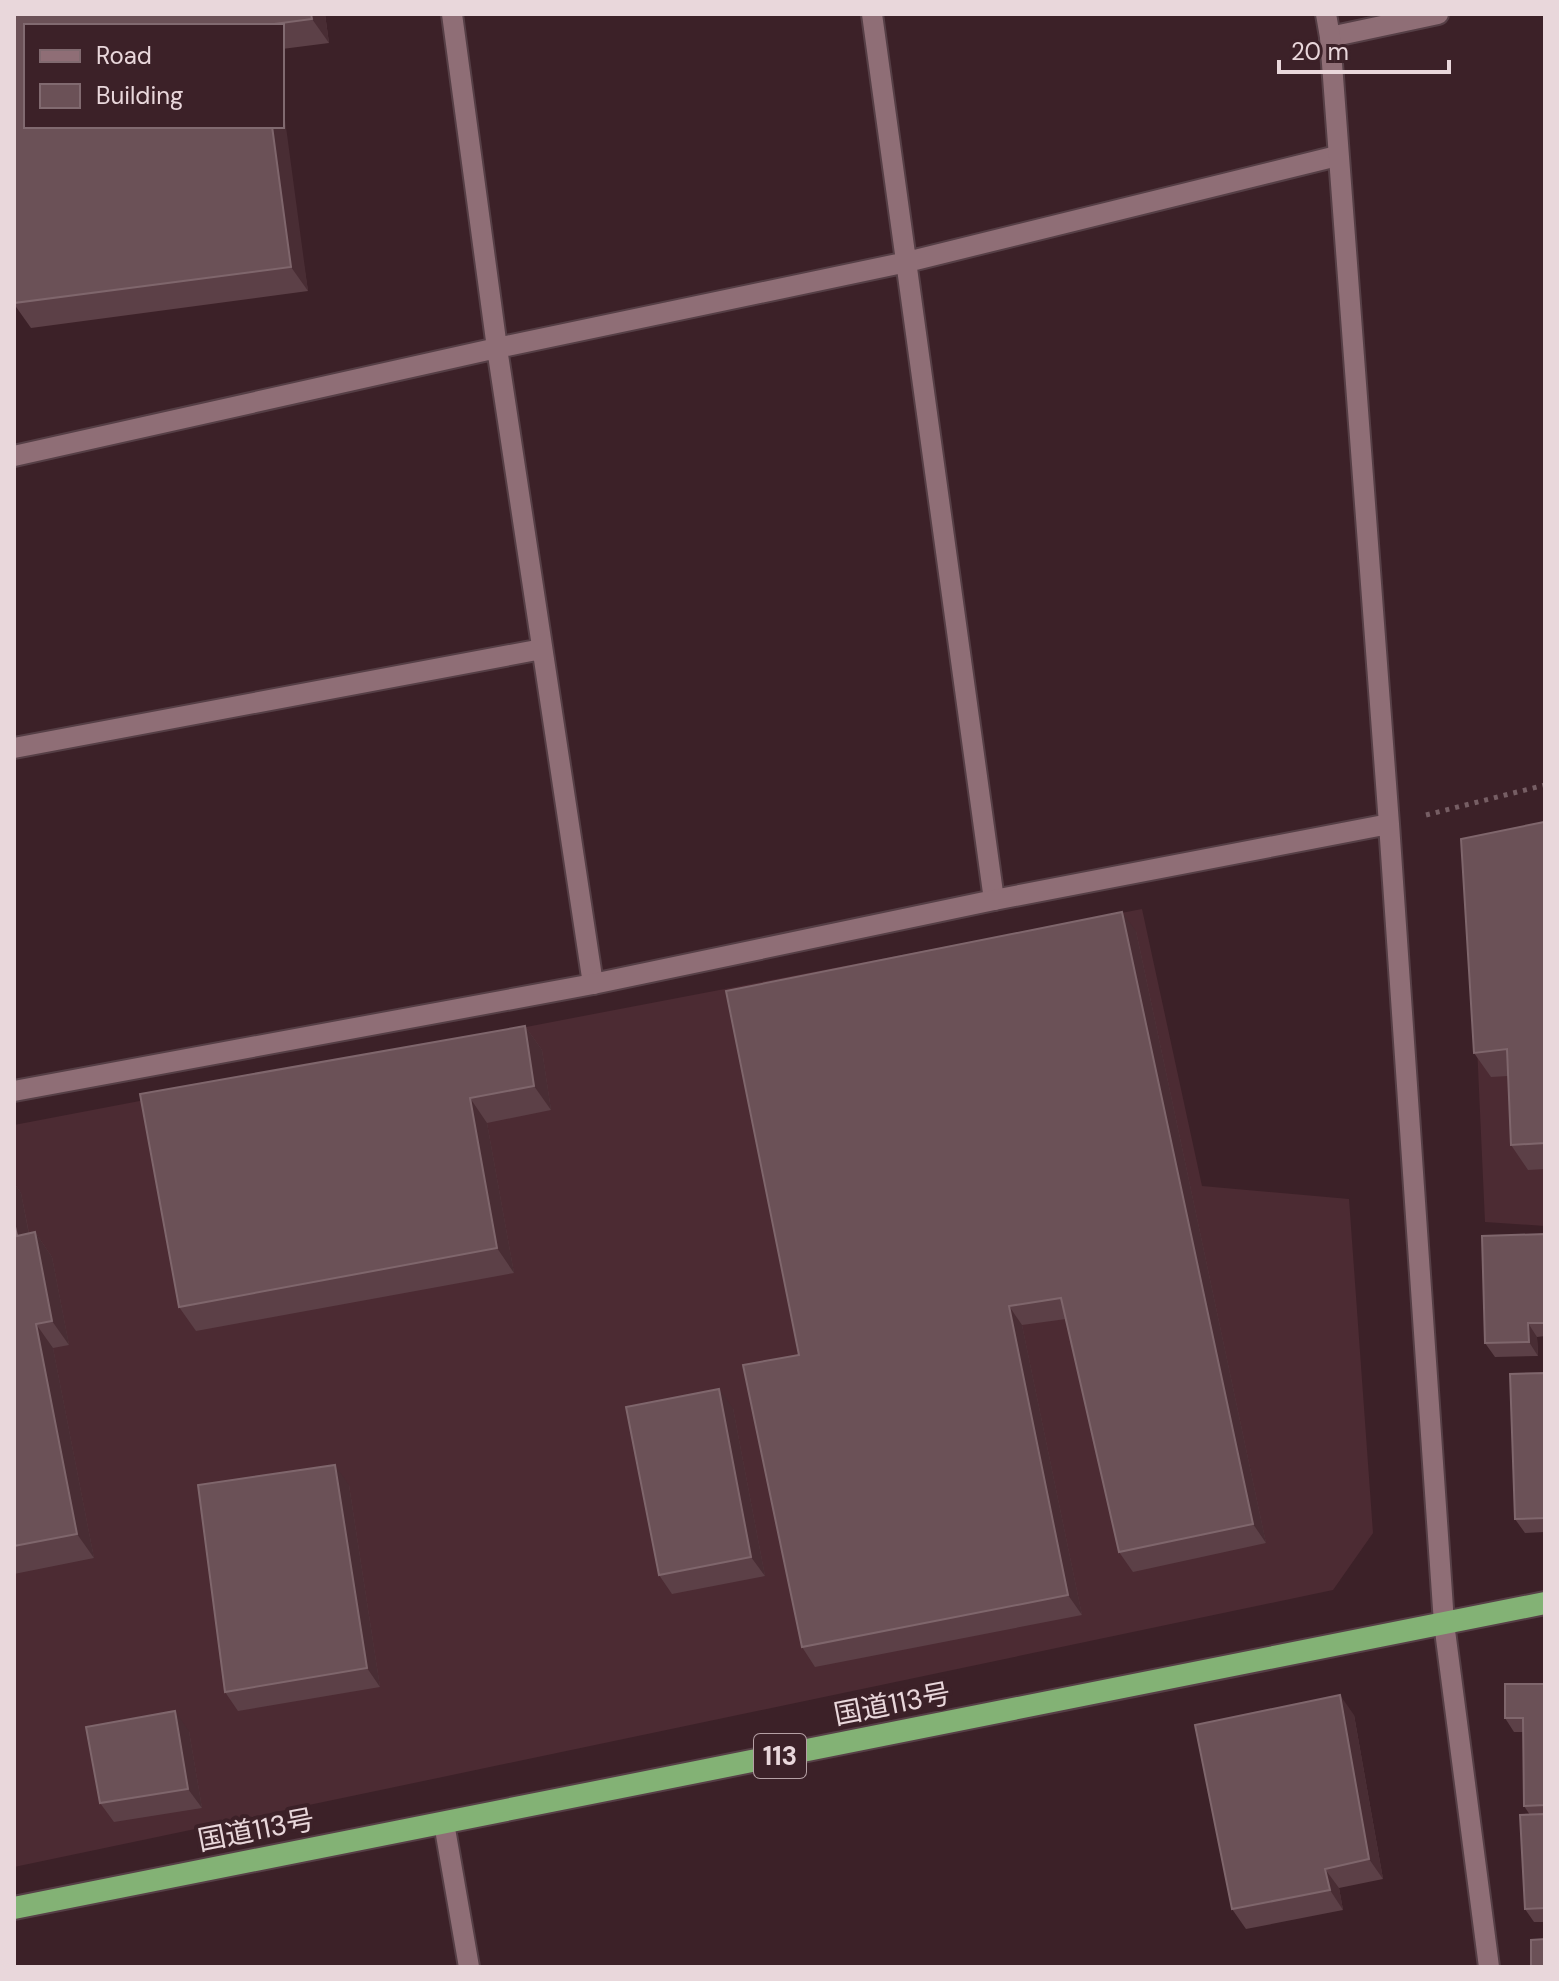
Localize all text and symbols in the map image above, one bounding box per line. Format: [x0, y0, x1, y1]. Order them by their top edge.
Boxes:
legend [24, 24, 284, 128]
scale bar [1279, 24, 1449, 74]
text: 20 m [1291, 36, 1349, 67]
text: Road [96, 40, 152, 71]
text: Building [96, 80, 183, 111]
street label: 国道113号 [831, 1675, 953, 1733]
road number: 113 [754, 1734, 806, 1778]
street label: 国道113号 [195, 1801, 317, 1859]

